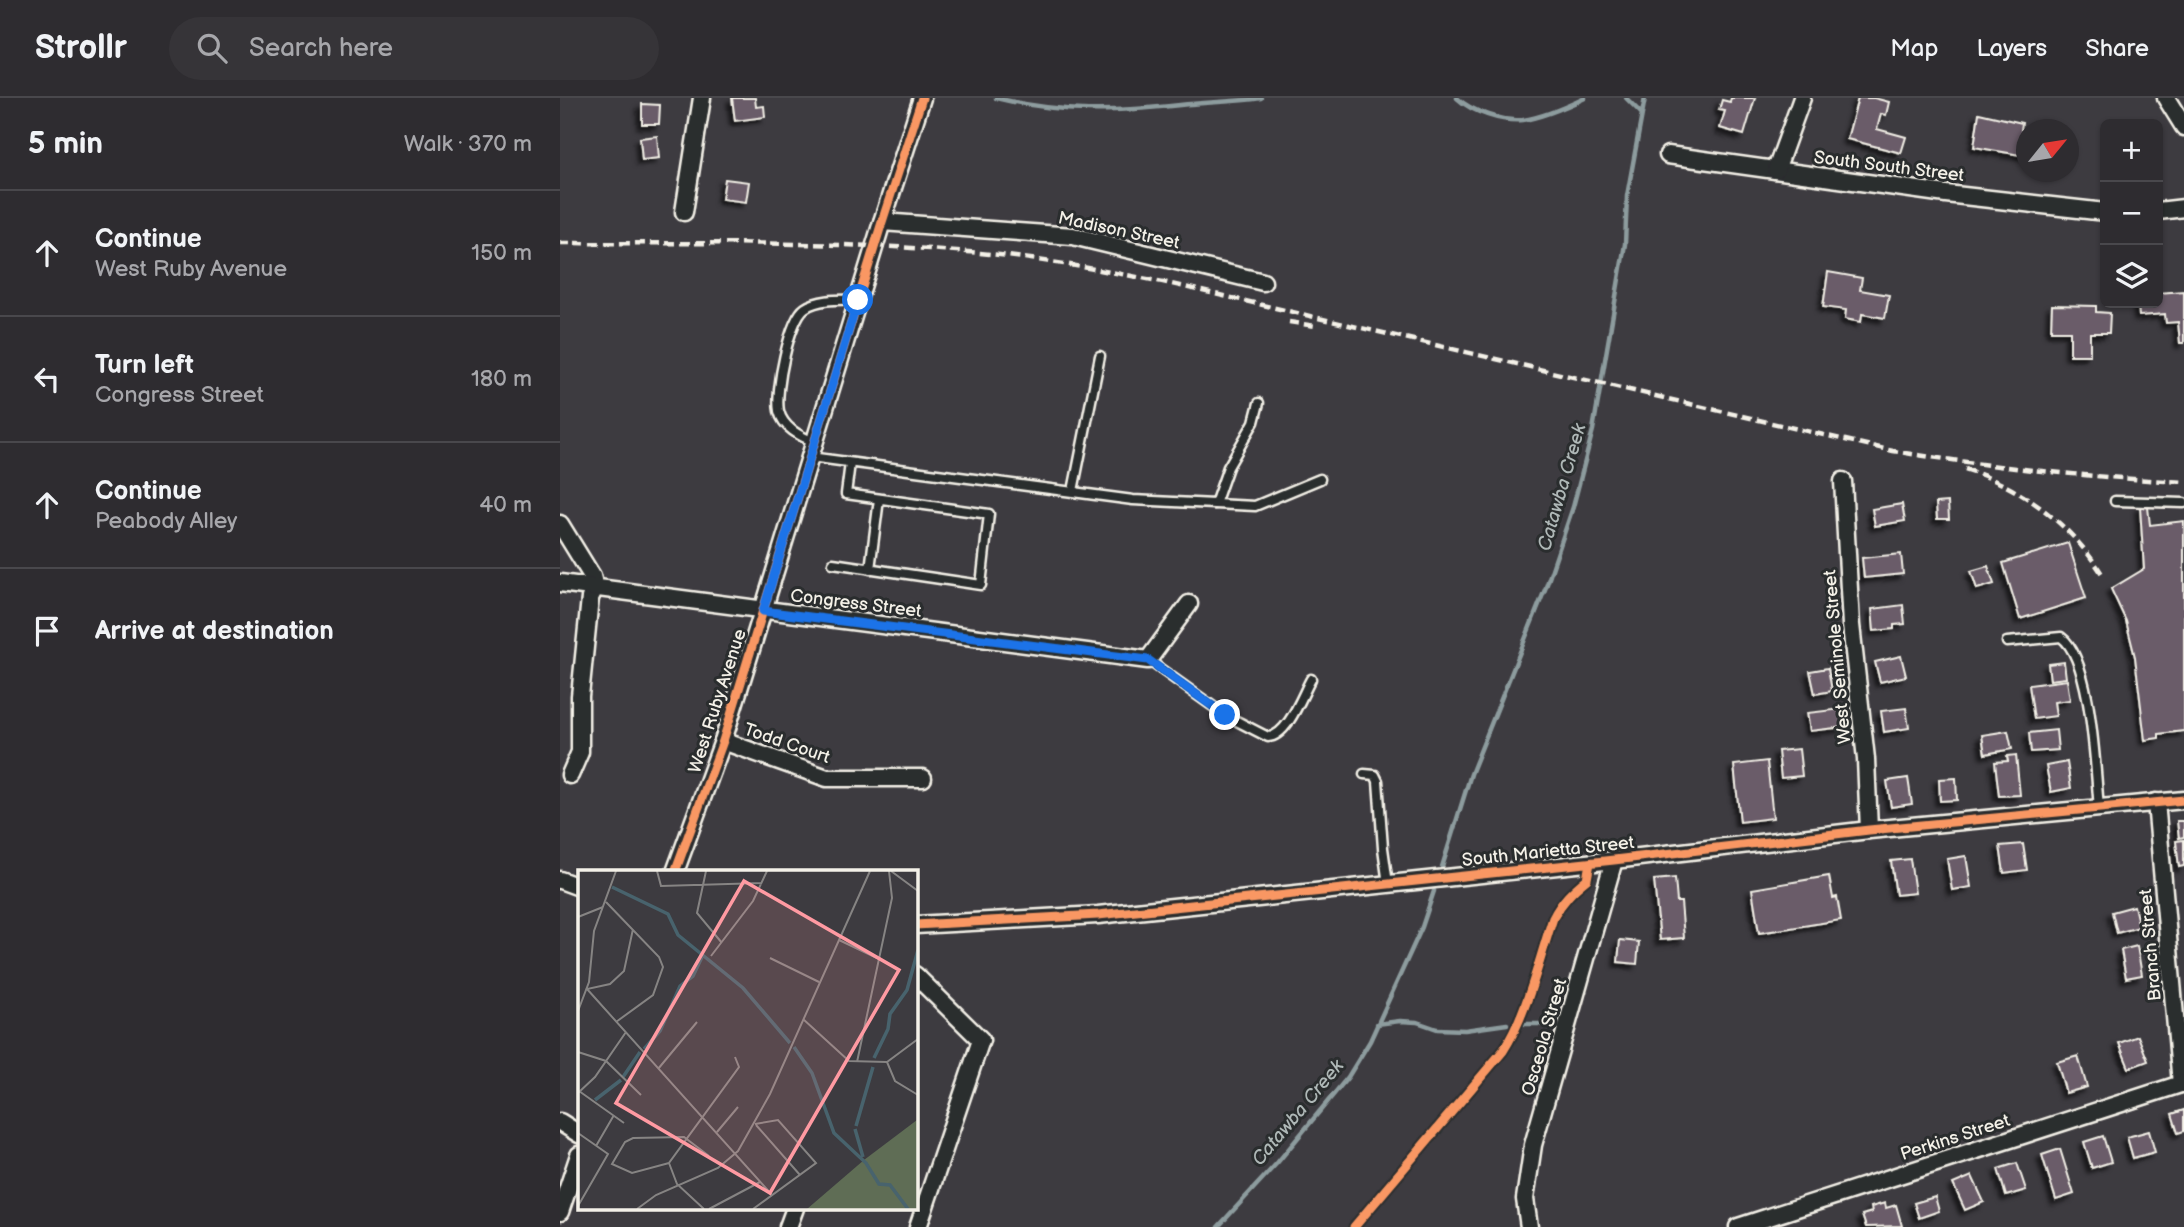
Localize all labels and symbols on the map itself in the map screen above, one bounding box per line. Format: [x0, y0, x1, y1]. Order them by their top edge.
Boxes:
north arrow [2016, 119, 2079, 182]
street label: South South Street [1813, 147, 1966, 186]
street label: Madison Street [1056, 207, 1182, 254]
route start [842, 284, 873, 315]
water label: Catawba Creek [1533, 420, 1592, 554]
street label: West Seminole Street [1819, 569, 1856, 745]
street label: Congress Street [789, 585, 923, 622]
street label: West Ruby Avenue [684, 626, 751, 776]
route end [1209, 699, 1240, 730]
street label: Todd Court [741, 719, 833, 768]
street label: South Marietta Street [1461, 832, 1636, 871]
inset map [578, 870, 917, 1210]
street label: Branch Street [2135, 888, 2166, 1002]
street label: Osceola Street [1518, 976, 1571, 1098]
water label: Catawba Creek [1247, 1055, 1350, 1171]
street label: Perkins Street [1898, 1110, 2013, 1165]

